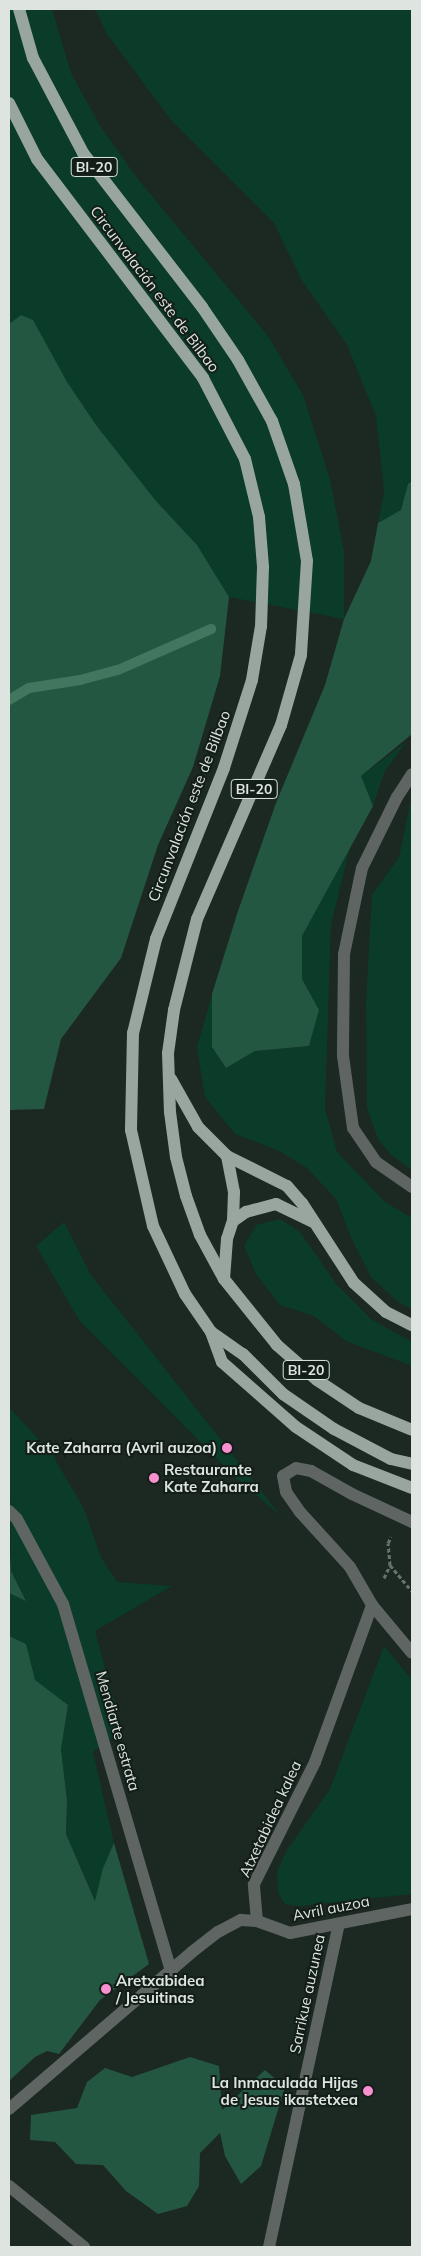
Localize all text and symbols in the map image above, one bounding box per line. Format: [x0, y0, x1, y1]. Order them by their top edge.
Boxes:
road number: BI-20 [70, 156, 118, 178]
street label: Circunvalación este de Bilbao [87, 202, 223, 376]
street label: Circunvalación este de Bilbao [144, 708, 234, 904]
road number: BI-20 [230, 778, 278, 801]
road number: BI-20 [282, 1358, 330, 1382]
place label: Kate Zaharra (Avril auzoa) [26, 1439, 217, 1457]
marker: Kate Zaharra (Avril auzoa) [221, 1442, 233, 1454]
place label: Restaurante Kate Zaharra [164, 1460, 259, 1495]
marker: Restaurante Kate Zaharra [148, 1472, 160, 1484]
street label: Mendiarte estrata [92, 1669, 144, 1793]
street label: Atxetabidea kalea [235, 1758, 305, 1880]
street label: Avril auzoa [291, 1892, 371, 1924]
street label: Sarrikue auzunea [286, 1933, 328, 2055]
place label: Aretxabidea / Jesuitinas [116, 1971, 205, 2006]
marker: Aretxabidea / Jesuitinas [100, 1983, 112, 1995]
place label: La Inmaculada Hijas de Jesus ikastetxea [211, 2073, 358, 2108]
marker: La Inmaculada Hijas de Jesus ikastetxea [362, 2085, 374, 2097]

